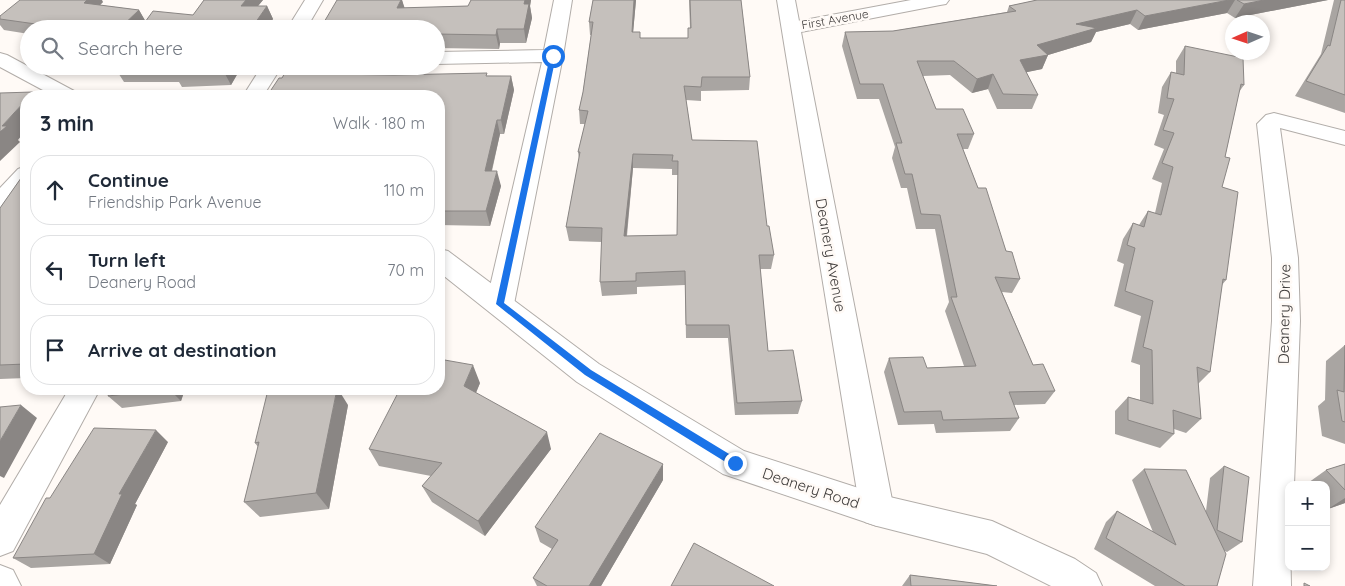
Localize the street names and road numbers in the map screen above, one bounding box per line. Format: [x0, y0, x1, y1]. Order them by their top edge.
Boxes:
street label: First Avenue [800, 6, 870, 32]
street label: Deanery Avenue [812, 197, 850, 313]
street label: Deanery Drive [1274, 264, 1294, 364]
street label: Deanery Road [760, 463, 862, 513]

